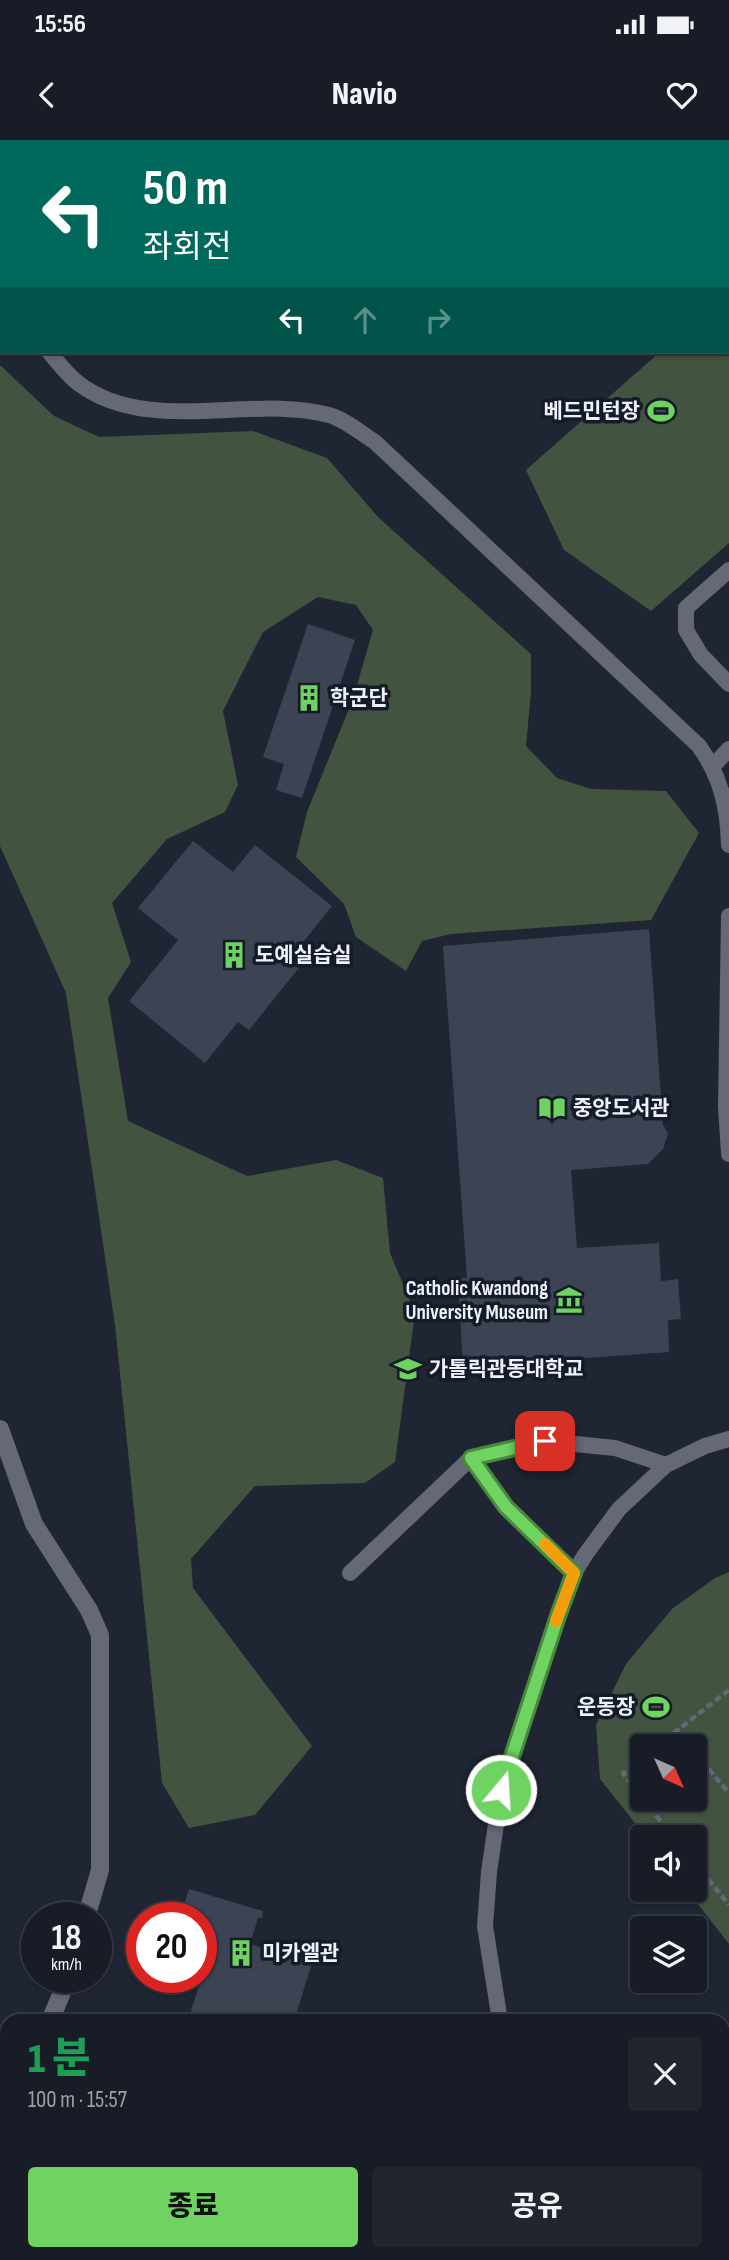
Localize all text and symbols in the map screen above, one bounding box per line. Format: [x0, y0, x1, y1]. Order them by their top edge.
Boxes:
text: 15:56 [35, 9, 86, 40]
text: Navio [332, 75, 397, 114]
icon: back [28, 76, 66, 114]
icon: heart [663, 76, 701, 114]
text: 50 m [143, 160, 228, 219]
icon: left [28, 168, 119, 259]
text: 좌회전 [143, 228, 231, 267]
icon: left [273, 301, 311, 339]
icon: ahead [346, 301, 384, 339]
icon: right [419, 301, 457, 339]
sports icon: 베드민턴장 [646, 396, 676, 426]
place label: 베드민턴장 [543, 399, 640, 424]
building icon: 학군단 [294, 683, 324, 713]
place label: 학군단 [330, 686, 388, 711]
building icon: 도예실습실 [219, 940, 249, 970]
place label: 도예실습실 [255, 943, 352, 968]
library icon: 중앙도서관 [537, 1093, 567, 1123]
place label: 중앙도서관 [573, 1096, 670, 1121]
place label: Catholic Kwandong University Museum [406, 1276, 548, 1325]
museum icon: Catholic Kwandong University Museum [554, 1285, 584, 1315]
school or university icon: 가톨릭관동대학교 [393, 1354, 423, 1384]
place label: 가톨릭관동대학교 [429, 1357, 584, 1382]
pin [515, 1411, 575, 1471]
icon: arrive [526, 1422, 564, 1460]
sports icon: 운동장 [641, 1692, 671, 1722]
place label: 운동장 [577, 1695, 635, 1720]
north arrow [630, 1734, 707, 1811]
map controls [630, 1734, 707, 1993]
position arrow [464, 1753, 538, 1827]
button: sound [630, 1825, 707, 1902]
speed limit sign: 20 [126, 1902, 217, 1993]
button: layers [630, 1916, 707, 1993]
text: 18 [51, 1917, 82, 1960]
building icon: 미카엘관 [226, 1938, 256, 1968]
place label: 미카엘관 [262, 1941, 339, 1966]
text: km/h [51, 1954, 82, 1975]
text: 1 분 [28, 2034, 90, 2085]
button: close [628, 2037, 702, 2111]
text: 100 m · 15:57 [28, 2086, 127, 2114]
button: 종료 [28, 2167, 358, 2247]
button: 공유 [372, 2167, 702, 2247]

